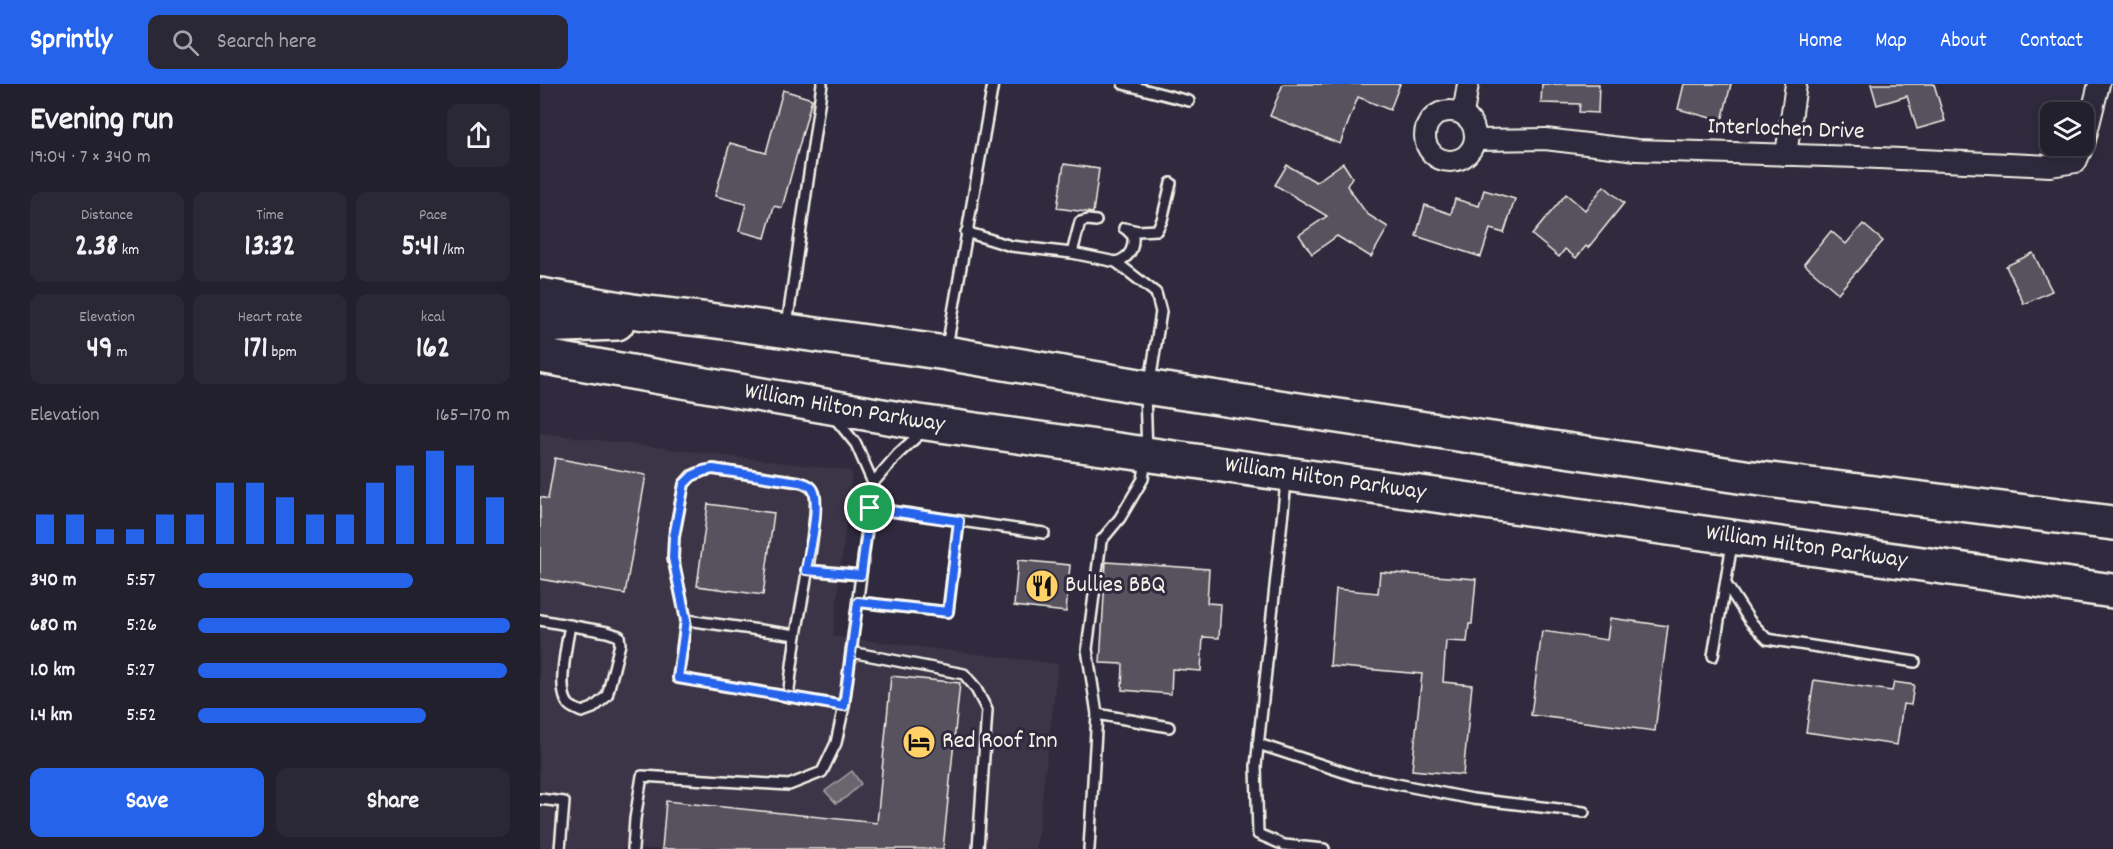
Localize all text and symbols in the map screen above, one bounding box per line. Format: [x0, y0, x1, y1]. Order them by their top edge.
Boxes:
search box [148, 15, 568, 69]
text: Sprintly [30, 22, 112, 62]
icon: search [169, 26, 202, 59]
text: Search here [217, 27, 316, 58]
text: Home [1798, 27, 1842, 57]
text: Map [1875, 27, 1907, 57]
text: About [1940, 27, 1987, 57]
text: Contact [2020, 27, 2083, 57]
text: Evening run [30, 98, 174, 145]
map controls [2040, 102, 2094, 156]
button: layers [2040, 102, 2094, 156]
button: share [447, 104, 510, 167]
street label: Interlochen Drive [1707, 110, 1865, 150]
text: 19:04 · 7 × 340 m [30, 144, 151, 172]
text: Distance [81, 204, 133, 227]
text: Time [256, 204, 284, 227]
text: Pace [419, 204, 447, 227]
text: 2.38 [75, 227, 118, 270]
text: 13:32 [244, 227, 296, 270]
text: 5:41 [401, 227, 439, 270]
text: km [118, 239, 139, 262]
text: /km [439, 239, 465, 262]
text: Elevation [79, 306, 135, 329]
text: Heart rate [238, 306, 302, 329]
text: kcal [421, 306, 445, 329]
text: 49 [87, 329, 113, 372]
text: 171 [243, 329, 268, 372]
text: 162 [416, 329, 450, 372]
text: m [113, 341, 127, 364]
text: bpm [268, 341, 297, 364]
street label: William Hilton Parkway [741, 375, 948, 443]
text: Elevation [30, 402, 100, 430]
text: 165–170 m [435, 402, 510, 430]
street label: William Hilton Parkway [1222, 448, 1429, 511]
pin [844, 482, 895, 533]
icon: arrive [853, 491, 886, 524]
street label: William Hilton Parkway [1703, 517, 1911, 579]
text: 340 m [30, 567, 76, 595]
text: 5:57 [126, 567, 156, 595]
restaurant icon: Bullies BBQ [1024, 568, 1060, 604]
place label: Bullies BBQ [1065, 569, 1165, 603]
text: 680 m [30, 612, 77, 640]
text: 5:26 [126, 612, 157, 640]
text: 1.0 km [30, 657, 75, 685]
text: 5:27 [126, 657, 155, 685]
text: 1.4 km [30, 702, 73, 730]
text: 5:52 [126, 702, 157, 730]
hotel icon: Red Roof Inn [901, 724, 937, 760]
place label: Red Roof Inn [942, 725, 1058, 759]
button: Save [30, 768, 264, 837]
button: Share [276, 768, 510, 837]

